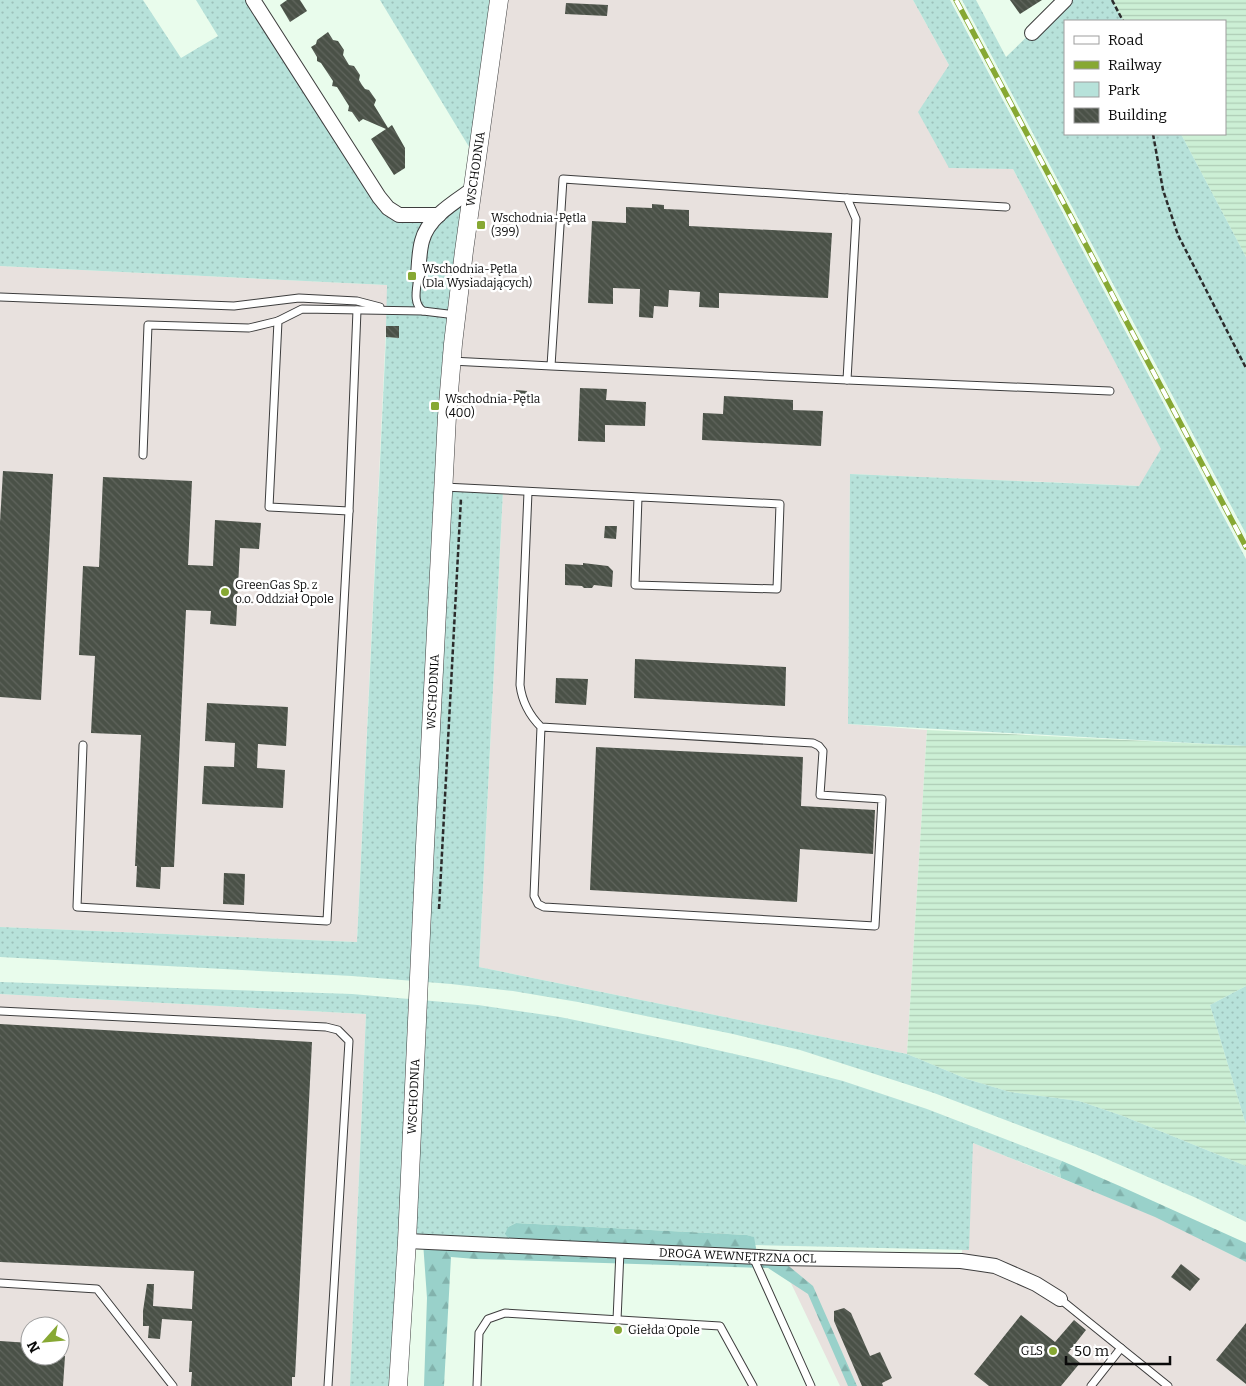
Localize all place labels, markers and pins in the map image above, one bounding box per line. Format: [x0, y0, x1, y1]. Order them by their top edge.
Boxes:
place label: Wschodnia-Pętla (399) [491, 211, 587, 239]
marker: Wschodnia-Pętla (399) [475, 219, 487, 231]
place label: Wschodnia-Pętla (Dla Wysiadających) [422, 262, 533, 290]
marker: Wschodnia-Pętla (Dla Wysiadających) [406, 270, 418, 282]
place label: Wschodnia-Pętla (400) [445, 392, 541, 420]
marker: Wschodnia-Pętla (400) [429, 400, 441, 412]
place label: GreenGas Sp. z o.o. Oddział Opole [235, 578, 334, 606]
marker: GreenGas Sp. z o.o. Oddział Opole [219, 586, 231, 598]
place label: Giełda Opole [628, 1323, 700, 1337]
marker: Giełda Opole [612, 1324, 624, 1336]
place label: GLS [1021, 1344, 1043, 1358]
marker: GLS [1047, 1345, 1059, 1357]

